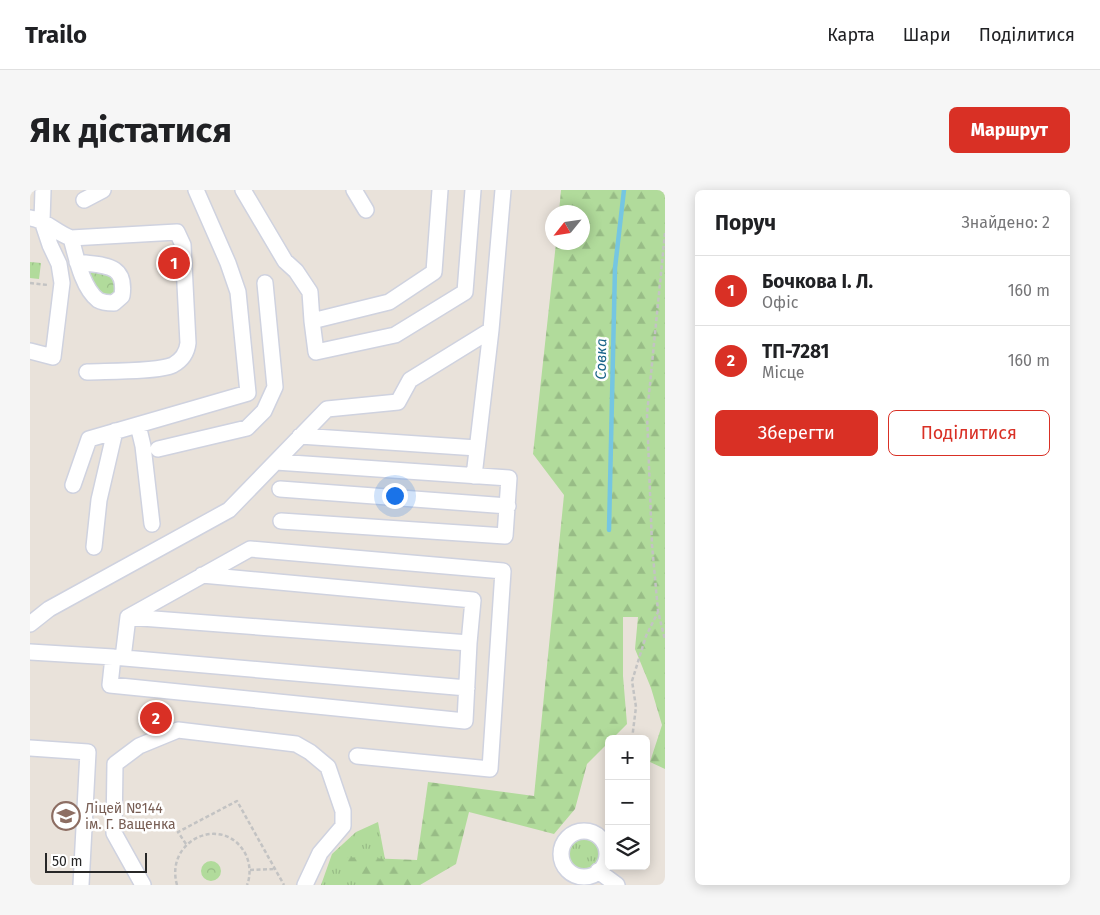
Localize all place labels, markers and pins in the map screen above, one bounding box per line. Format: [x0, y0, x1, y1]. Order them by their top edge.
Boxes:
pin: 1 [158, 244, 190, 282]
pin: 2 [140, 699, 172, 737]
place label: Ліцей №144 ім. Г. Ващенка [85, 800, 176, 833]
school or university icon: Ліцей №144 ім. Г. Ващенка [51, 801, 81, 831]

